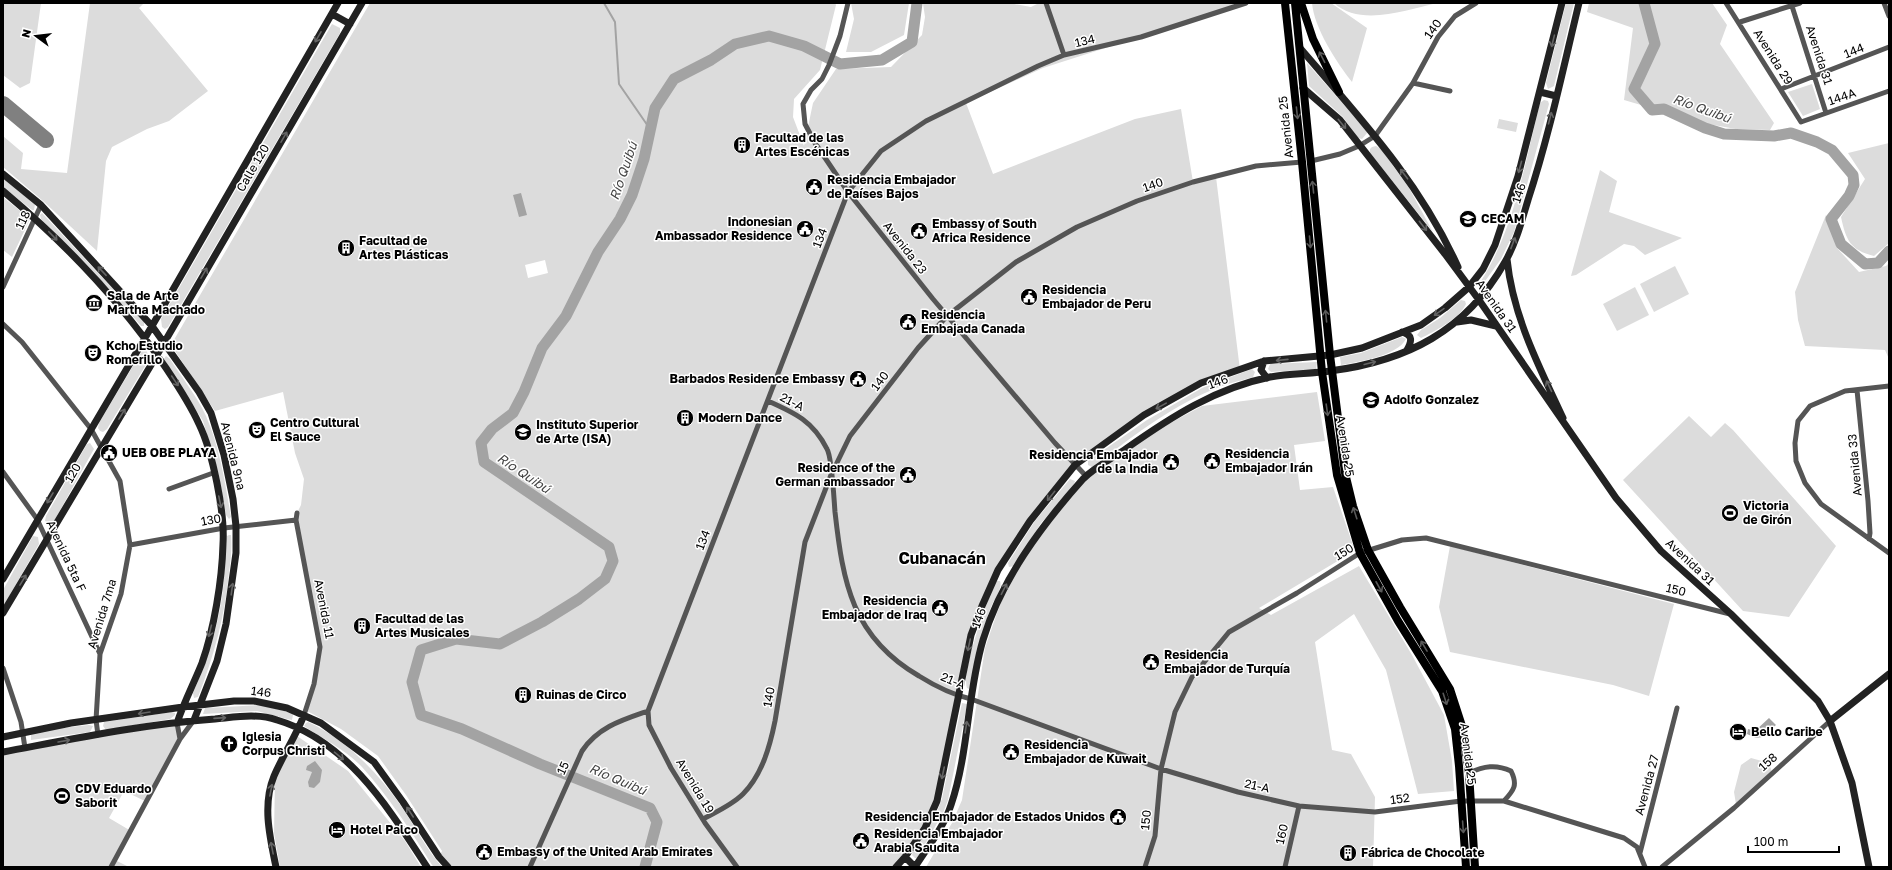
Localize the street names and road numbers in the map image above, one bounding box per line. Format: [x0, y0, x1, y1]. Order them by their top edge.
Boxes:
street label: 140 [1421, 16, 1445, 41]
street label: Avenida 31 [1803, 23, 1836, 87]
street label: Avenida 29 [1750, 26, 1796, 87]
street label: 134 [1073, 31, 1096, 50]
street label: 144 [1842, 40, 1866, 61]
street label: 144A [1826, 85, 1858, 108]
street label: Avenida 25 [1275, 95, 1296, 159]
street label: Calle 120 [233, 141, 272, 194]
street label: 140 [1141, 174, 1165, 195]
street label: 146 [1508, 181, 1529, 205]
street label: 118 [12, 208, 33, 232]
street label: Avenida 23 [880, 218, 931, 277]
street label: 134 [809, 226, 830, 250]
street label: Avenida 31 [1473, 276, 1520, 335]
street label: 140 [867, 368, 892, 393]
street label: 146 [1206, 371, 1230, 392]
street label: 21-A [778, 389, 807, 414]
street label: Avenida 25 [1333, 414, 1358, 478]
street label: Avenida 9na [218, 420, 249, 492]
street label: Avenida 33 [1844, 433, 1865, 497]
street label: 120 [61, 460, 84, 485]
street label: 130 [200, 510, 222, 529]
street label: Avenida 5ta F [43, 518, 90, 594]
street label: 134 [692, 528, 713, 552]
street label: Avenida 31 [1663, 535, 1718, 588]
street label: 150 [1331, 540, 1356, 563]
street label: Avenida 7ma [84, 577, 119, 651]
street label: Avenida 11 [311, 578, 338, 640]
street label: 150 [1664, 580, 1688, 599]
street label: 146 [968, 606, 989, 630]
street label: 21-A [939, 669, 968, 692]
street label: 146 [250, 683, 272, 700]
street label: 140 [759, 685, 778, 708]
street label: Avenida 25 [1457, 722, 1480, 786]
street label: 158 [1755, 749, 1780, 774]
street label: Avenida 27 [1631, 753, 1662, 817]
street label: Avenida 19 [673, 755, 718, 816]
street label: 15 [553, 759, 572, 777]
street label: 21-A [1243, 776, 1271, 795]
street label: 152 [1389, 790, 1411, 807]
street label: 150 [1137, 809, 1154, 831]
street label: 160 [1272, 822, 1291, 846]

